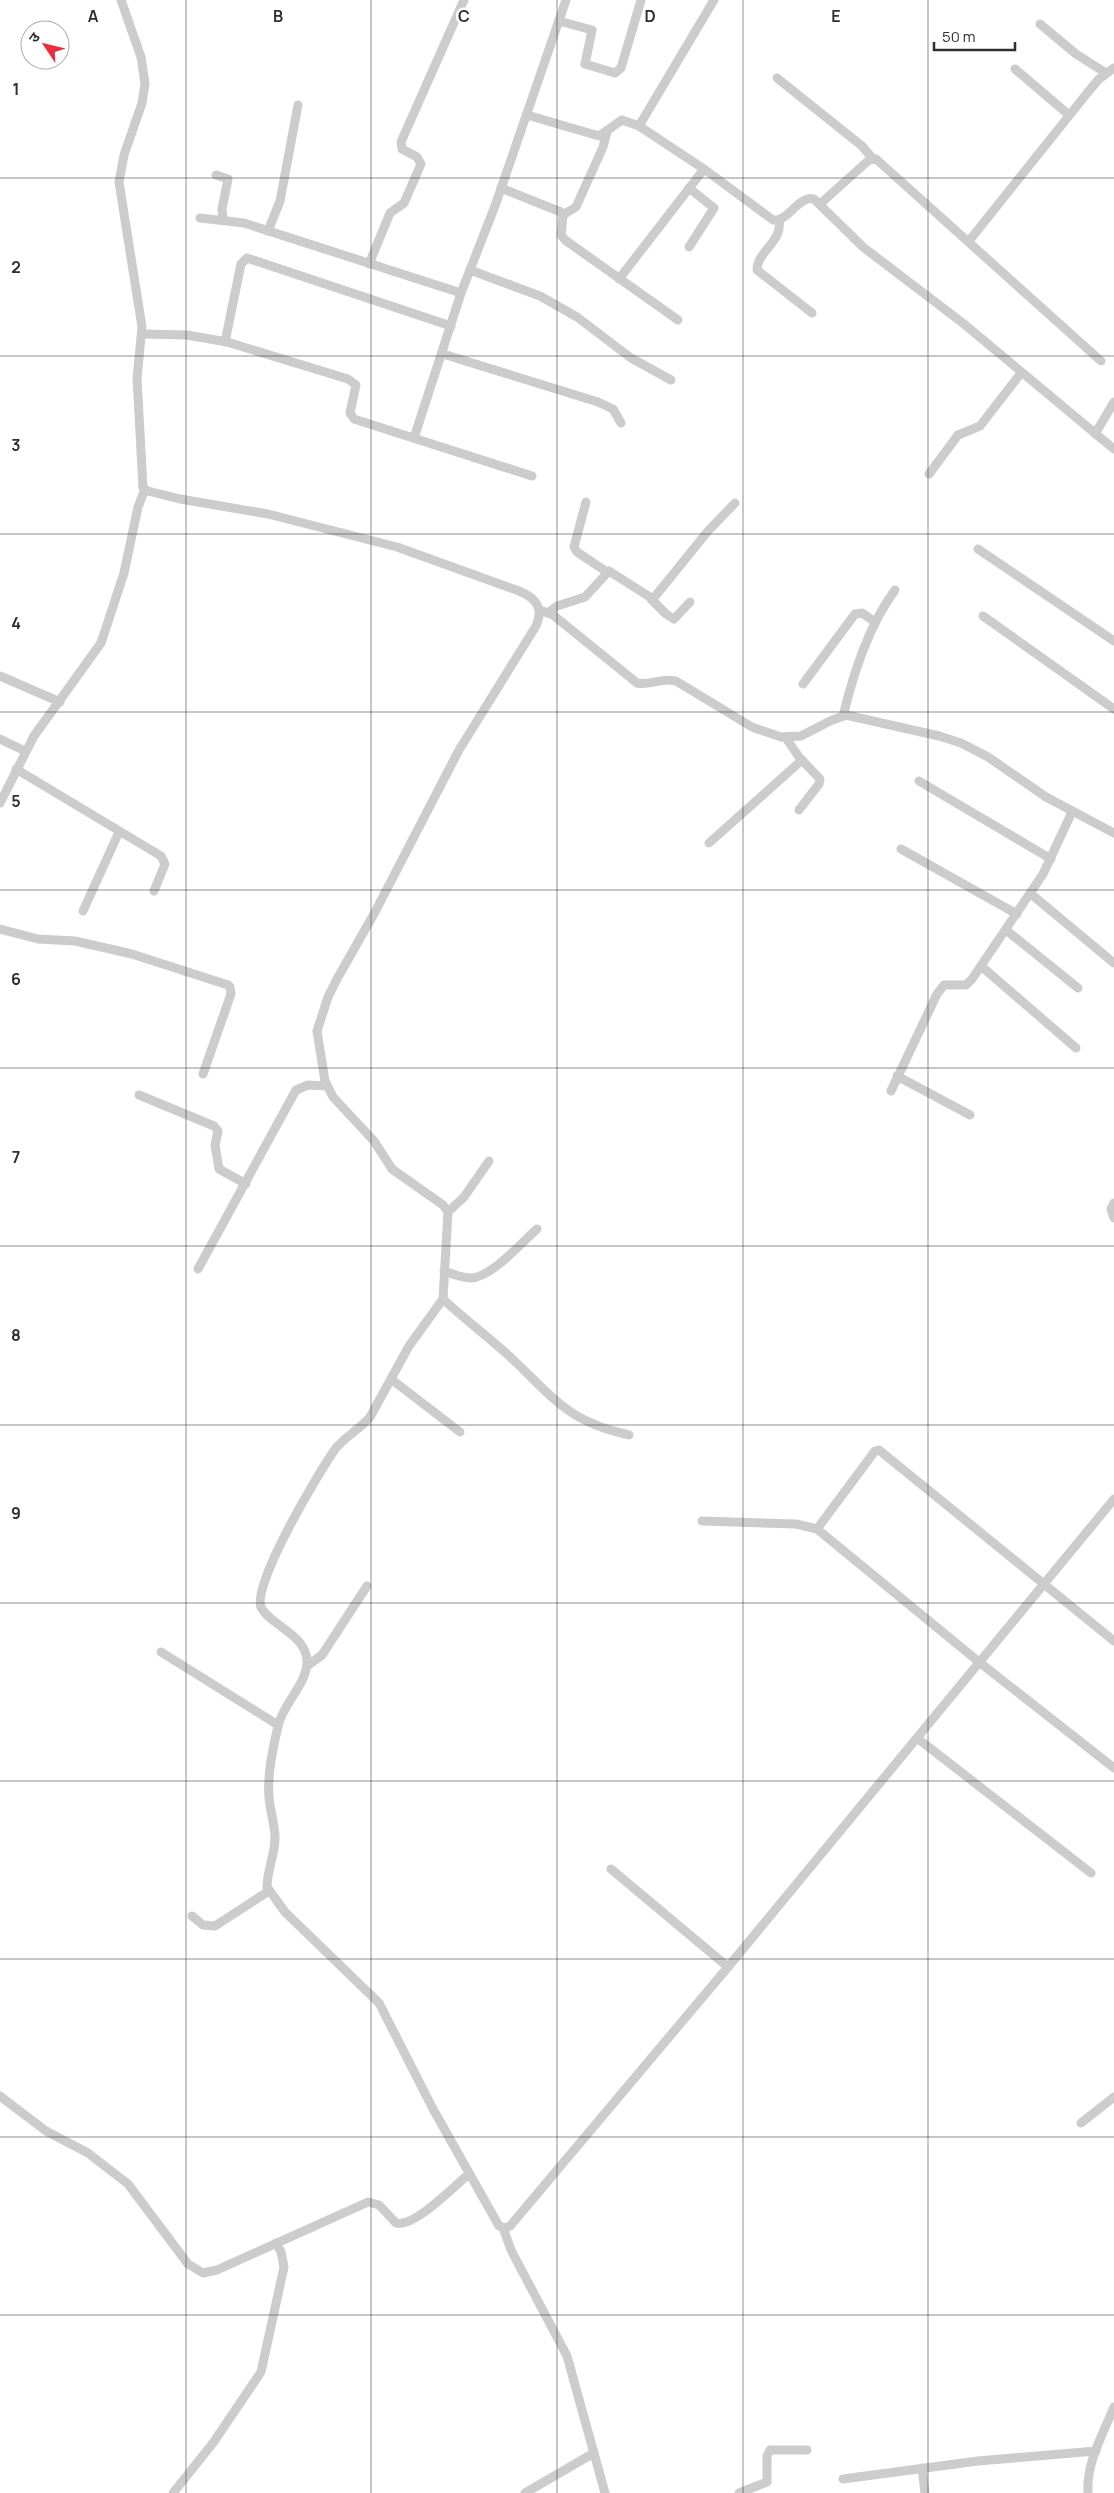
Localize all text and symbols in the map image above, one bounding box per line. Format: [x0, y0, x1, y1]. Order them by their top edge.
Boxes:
text: A [88, 5, 99, 27]
text: B [273, 5, 283, 27]
text: C [458, 5, 470, 27]
text: D [644, 5, 656, 27]
text: E [831, 5, 841, 27]
north arrow [20, 20, 70, 70]
scale bar [934, 20, 1015, 52]
text: 50 m [942, 26, 976, 47]
text: उ [24, 28, 45, 46]
text: 1 [12, 78, 20, 100]
text: 2 [11, 256, 21, 278]
text: 3 [11, 434, 21, 456]
text: 4 [11, 612, 21, 634]
text: 5 [11, 790, 21, 812]
text: 6 [11, 968, 21, 990]
text: 7 [12, 1146, 20, 1168]
text: 8 [11, 1324, 21, 1346]
text: 9 [11, 1502, 21, 1524]

